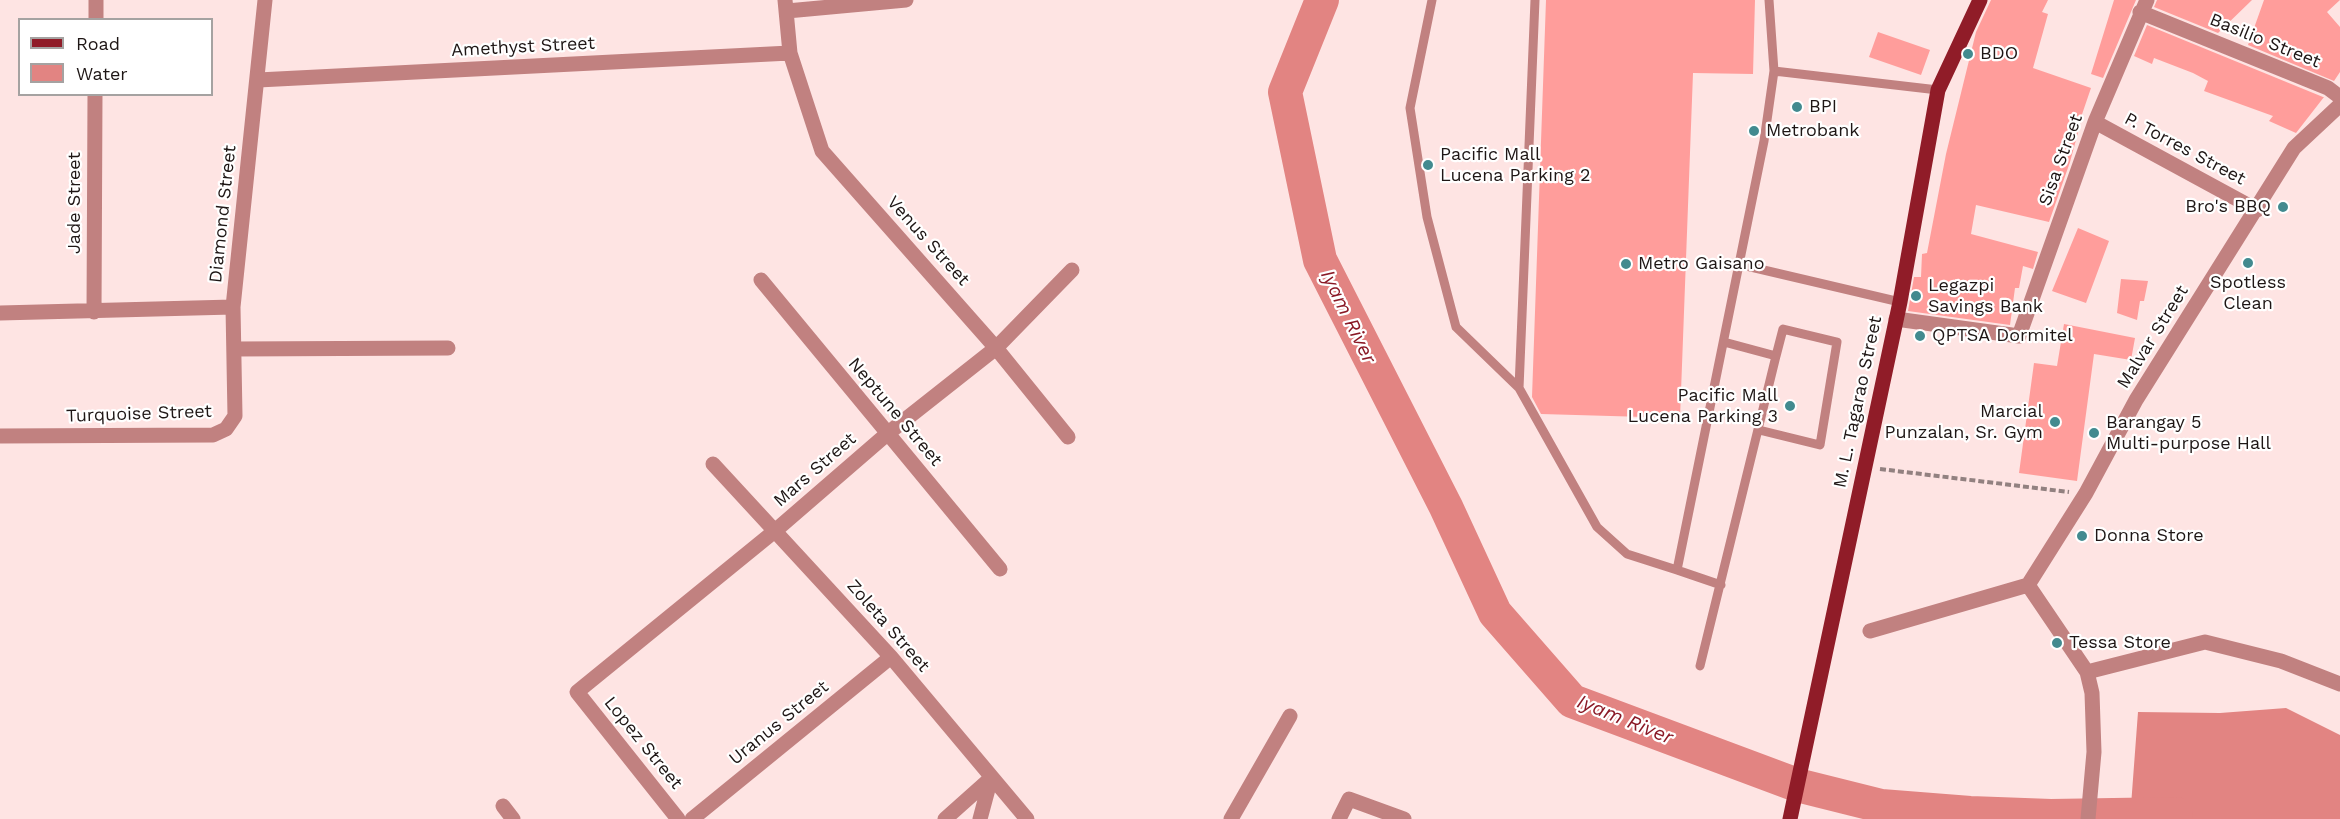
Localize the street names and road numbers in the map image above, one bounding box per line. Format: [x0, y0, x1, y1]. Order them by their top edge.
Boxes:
street label: Basilio Street [2206, 9, 2324, 73]
street label: Amethyst Street [451, 32, 595, 62]
street label: P. Torres Street [2121, 108, 2249, 190]
street label: Sisa Street [2034, 111, 2088, 209]
street label: Diamond Street [205, 144, 241, 284]
street label: Jade Street [64, 152, 86, 254]
street label: Venus Street [882, 192, 974, 290]
street label: Malvar Street [2113, 281, 2193, 393]
street label: M. L. Tagarao Street [1829, 314, 1887, 490]
street label: Neptune Street [843, 353, 947, 471]
street label: Turquoise Street [66, 401, 212, 427]
street label: Mars Street [769, 428, 861, 512]
street label: Zoleta Street [842, 575, 934, 677]
street label: Uranus Street [725, 676, 833, 770]
street label: Lopez Street [599, 692, 687, 794]

